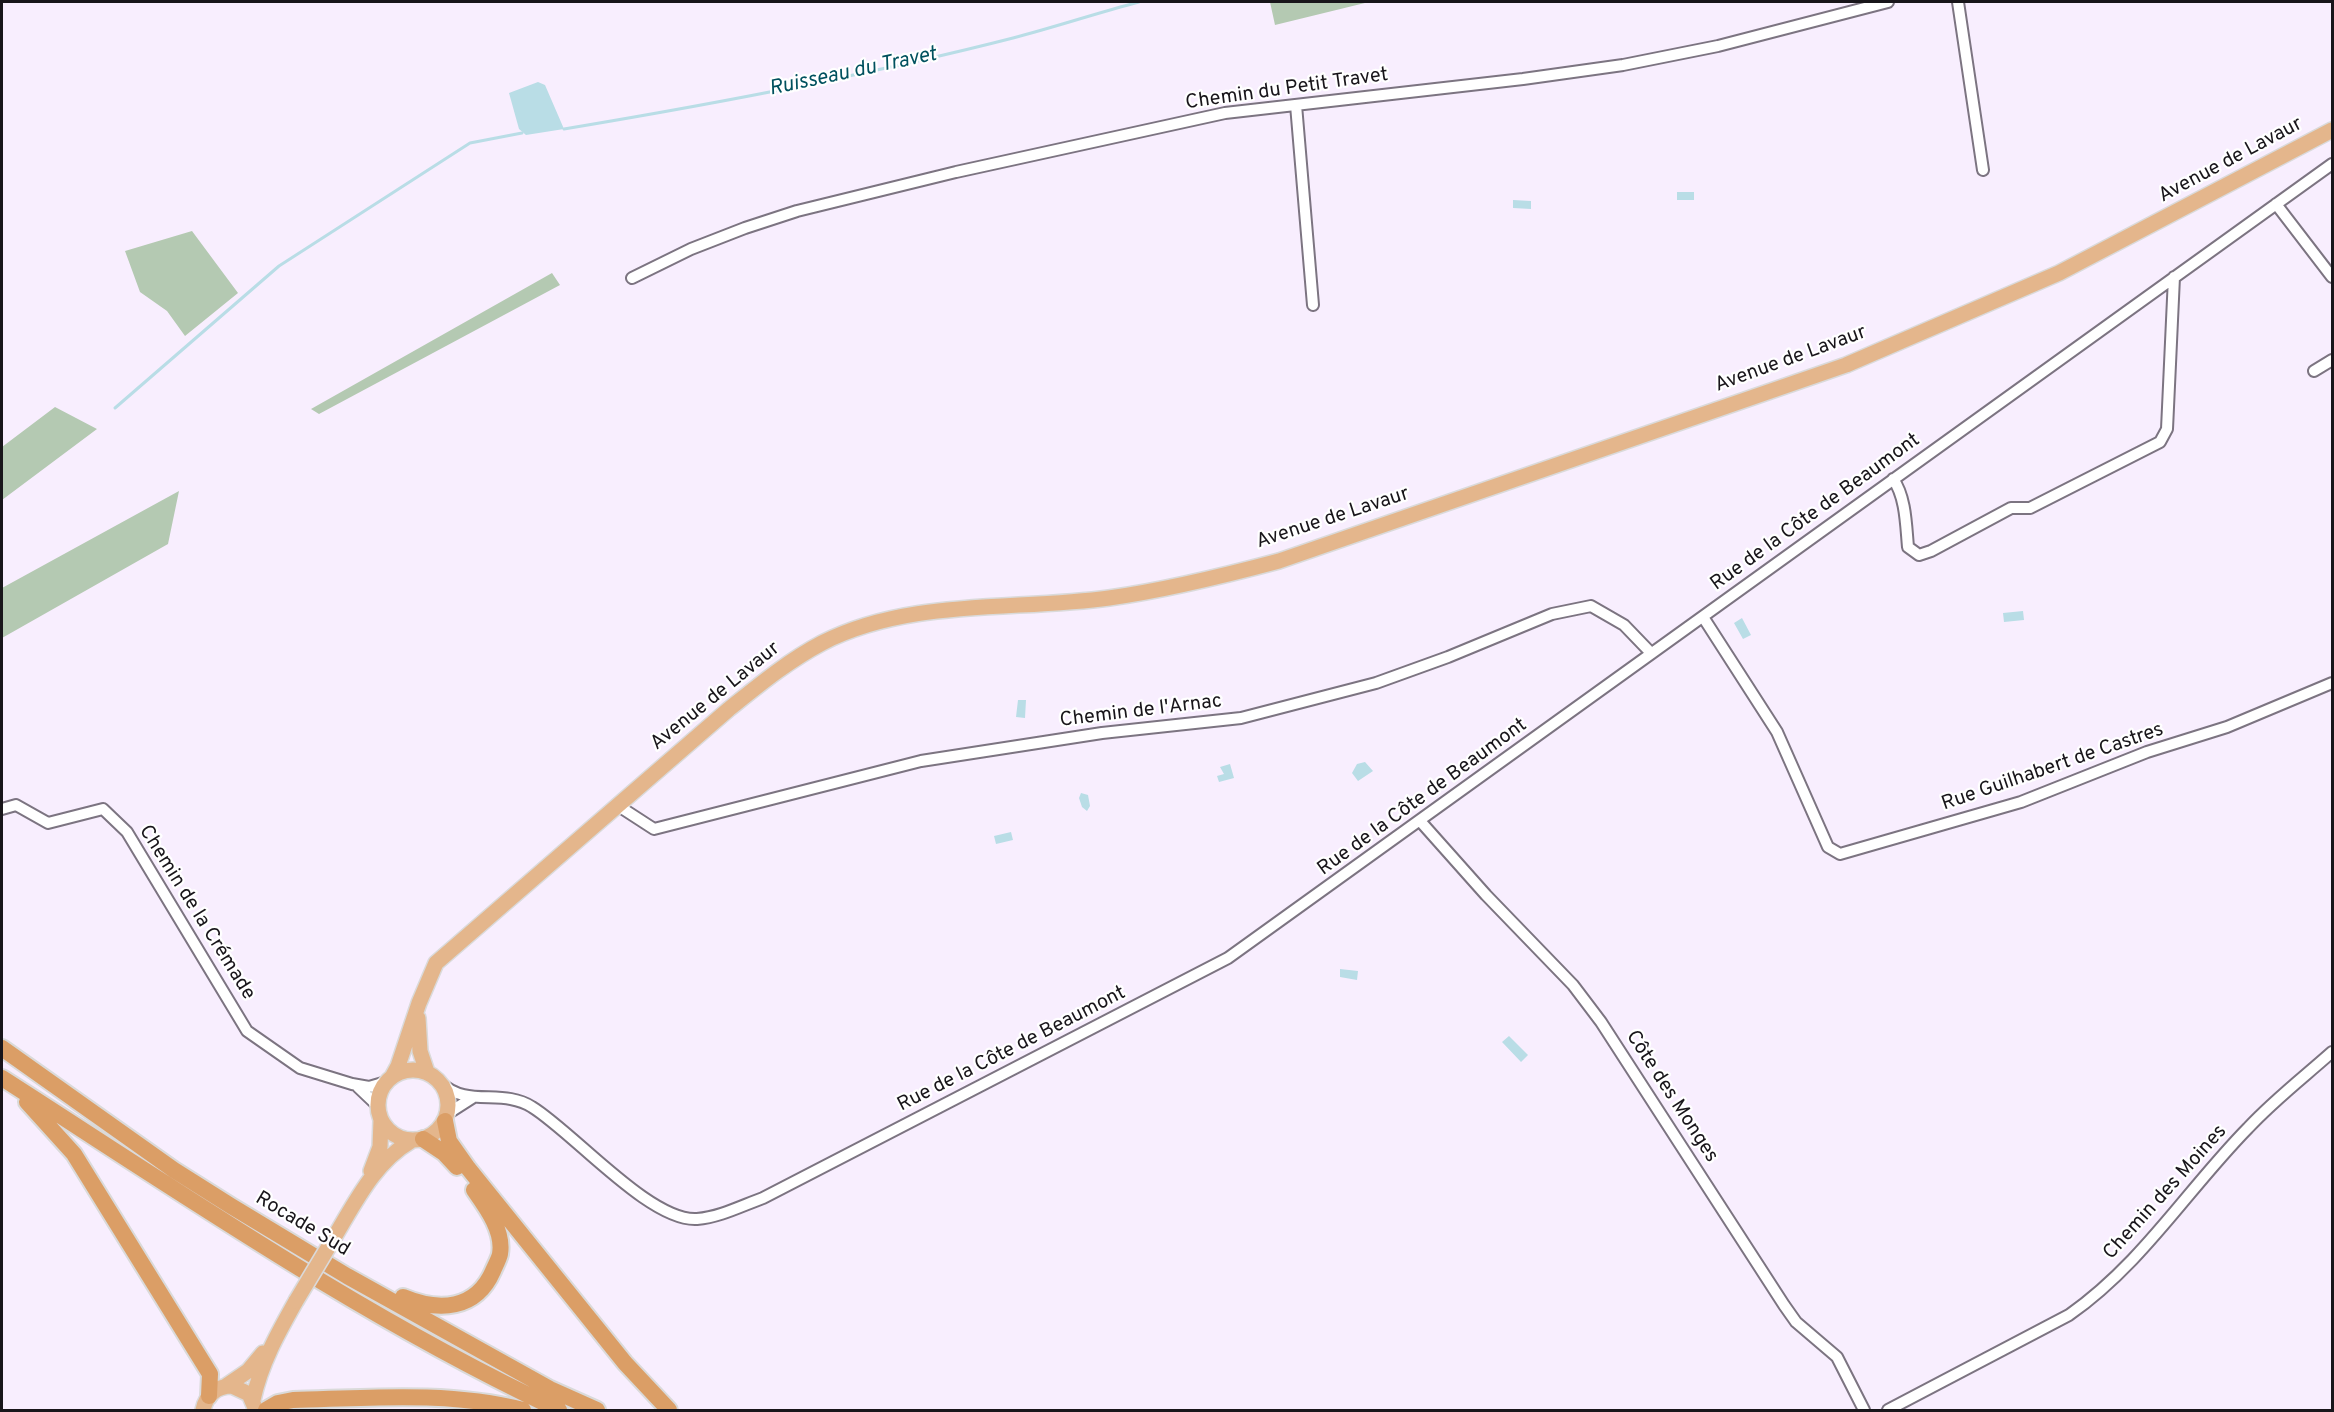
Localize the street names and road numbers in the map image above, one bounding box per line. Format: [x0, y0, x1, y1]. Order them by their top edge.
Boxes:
street label: Chemin du Petit Travet [1184, 64, 1390, 116]
street label: Avenue de Lavaur [2155, 113, 2307, 209]
street label: Avenue de Lavaur [1712, 321, 1870, 399]
street label: Rue de la Côte de Beaumont [1707, 429, 1925, 597]
street label: Avenue de Lavaur [1253, 483, 1413, 555]
street label: Avenue de Lavaur [646, 637, 786, 757]
street label: Chemin de l'Arnac [1059, 690, 1223, 734]
street label: Rue de la Côte de Beaumont [1314, 714, 1532, 882]
street label: Rue Guilhabert de Castres [1939, 719, 2167, 817]
street label: Chemin de la Crémade [132, 821, 260, 1005]
street label: Rue de la Côte de Beaumont [894, 982, 1130, 1118]
street label: Côte des Monges [1619, 1027, 1723, 1167]
street label: Chemin des Moines [2099, 1121, 2233, 1265]
street label: Rocade Sud [250, 1187, 354, 1263]

